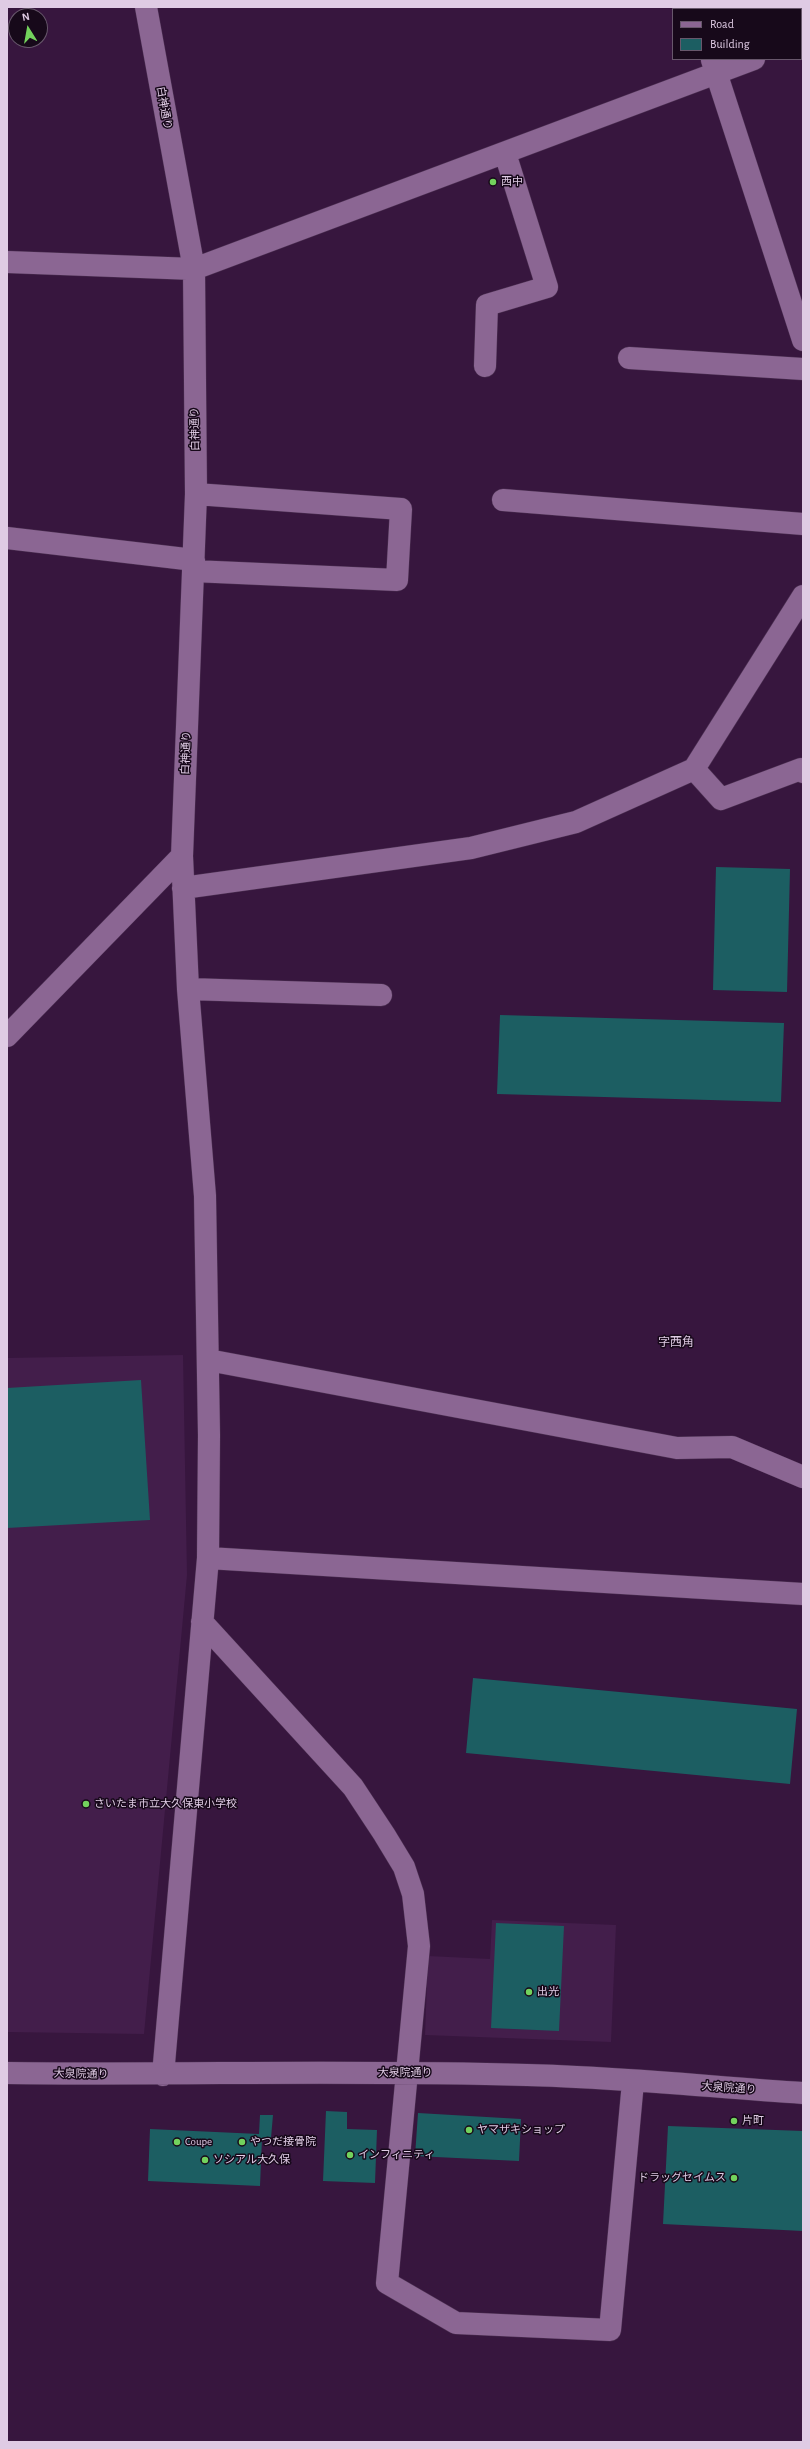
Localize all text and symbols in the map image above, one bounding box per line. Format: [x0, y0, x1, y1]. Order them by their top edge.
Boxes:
north arrow [8, 8, 48, 48]
legend [672, 8, 802, 60]
text: N [21, 11, 31, 23]
text: Road [710, 18, 734, 30]
text: Building [710, 38, 750, 50]
street label: 白神通り [154, 85, 174, 131]
place label: 西中 [501, 175, 523, 189]
marker: 西中 [488, 177, 498, 187]
street label: 白神通り [188, 407, 202, 451]
street label: 白神通り [179, 731, 193, 775]
district label: 字西角 [658, 1335, 694, 1349]
place label: さいたま市立大久保東小学校 [94, 1797, 237, 1811]
marker: さいたま市立大久保東小学校 [81, 1799, 91, 1809]
place label: 出光 [537, 1985, 559, 1999]
marker: 出光 [524, 1987, 534, 1997]
street label: 大泉院通り [378, 2066, 432, 2080]
street label: 大泉院通り [53, 2067, 109, 2081]
street label: 大泉院通り [701, 2079, 757, 2097]
place label: 片町 [742, 2114, 764, 2128]
marker: 片町 [729, 2116, 739, 2126]
place label: ヤマザキショップ [477, 2123, 565, 2137]
marker: ヤマザキショップ [464, 2125, 474, 2135]
place label: Coupe [185, 2135, 212, 2149]
place label: やつだ接骨院 [250, 2135, 316, 2149]
marker: Coupe [172, 2137, 182, 2147]
marker: やつだ接骨院 [237, 2137, 247, 2147]
place label: インフィニティ [358, 2148, 435, 2162]
marker: インフィニティ [345, 2150, 355, 2160]
place label: ソシアル大久保 [213, 2153, 290, 2167]
marker: ソシアル大久保 [200, 2155, 210, 2165]
place label: ドラッグセイムス [638, 2171, 726, 2185]
marker: ドラッグセイムス [729, 2173, 739, 2183]

